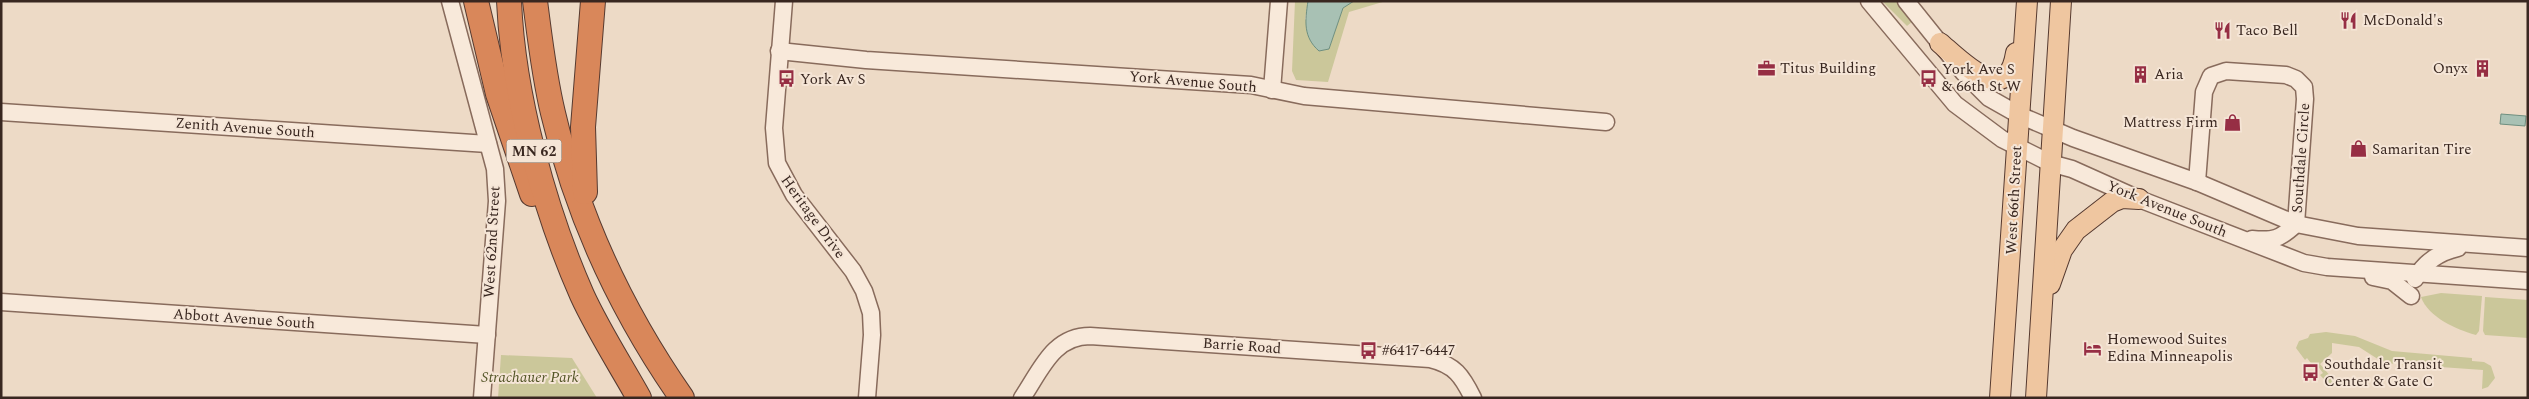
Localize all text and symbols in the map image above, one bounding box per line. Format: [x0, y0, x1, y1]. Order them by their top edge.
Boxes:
place label: McDonald's [2363, 9, 2443, 32]
restaurant icon: McDonald's [2339, 10, 2359, 30]
place label: Taco Bell [2236, 19, 2298, 42]
restaurant icon: Taco Bell [2212, 20, 2232, 40]
place label: Titus Building [1780, 57, 1876, 80]
place label: Onyx [2433, 57, 2469, 80]
office icon: Titus Building [1756, 58, 1776, 78]
place label: York Ave S & 66th St W [1942, 58, 2021, 98]
building icon: Onyx [2472, 58, 2492, 78]
place label: Aria [2154, 63, 2184, 86]
building icon: Aria [2130, 64, 2150, 84]
street label: York Avenue South [1128, 65, 1258, 99]
place label: York Av S [800, 68, 865, 91]
bus stop icon: York Ave S & 66th St W [1918, 68, 1938, 88]
bus stop icon: York Av S [776, 69, 796, 89]
street label: Southdale Circle [2286, 102, 2316, 214]
place label: Mattress Firm [2123, 111, 2218, 134]
street label: Zenith Avenue South [174, 112, 316, 144]
shop icon: Mattress Firm [2222, 112, 2242, 132]
place label: Samaritan Tire [2372, 138, 2472, 161]
shop icon: Samaritan Tire [2348, 139, 2368, 159]
road number: MN 62 [506, 140, 562, 162]
street label: West 66th Street [2000, 145, 2028, 255]
street label: Heritage Drive [775, 170, 851, 264]
street label: York Avenue South [2103, 174, 2231, 244]
street label: West 62nd Street [478, 185, 506, 299]
street label: Abbott Avenue South [172, 303, 316, 335]
place label: Homewood Suites Edina Minneapolis [2107, 328, 2233, 368]
street label: Barrie Road [1202, 332, 1282, 360]
hotel icon: Homewood Suites Edina Minneapolis [2083, 338, 2103, 358]
place label: #6417-6447 [1382, 339, 1455, 362]
bus stop icon: #6417-6447 [1358, 340, 1378, 360]
place label: Southdale Transit Center & Gate C [2324, 353, 2442, 393]
bus stop icon: Southdale Transit Center & Gate C [2300, 363, 2320, 383]
park label: Strachauer Park [481, 366, 579, 389]

